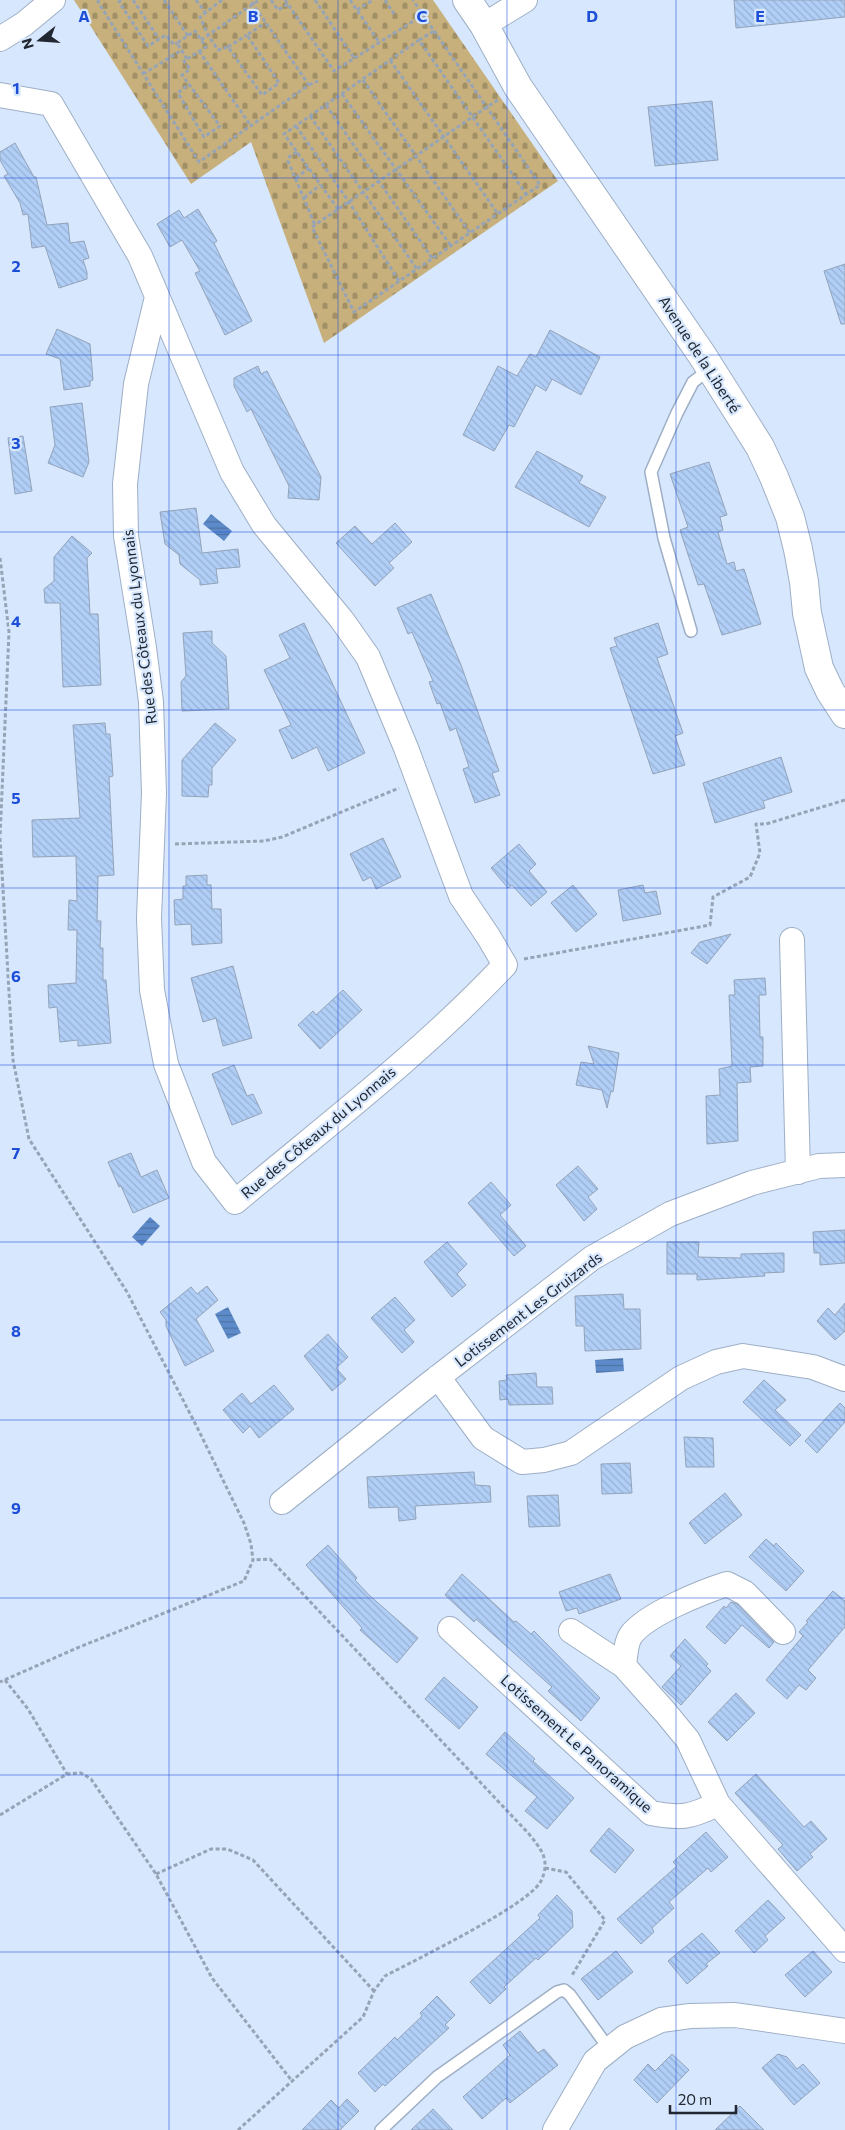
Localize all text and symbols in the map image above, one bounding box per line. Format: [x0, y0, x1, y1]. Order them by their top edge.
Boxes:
text: A [78, 6, 90, 25]
text: B [248, 6, 259, 25]
text: C [417, 6, 428, 25]
text: D [586, 6, 598, 25]
text: E [755, 6, 765, 25]
north arrow [15, 15, 65, 65]
text: N [17, 36, 37, 51]
text: 1 [12, 78, 20, 97]
text: 2 [11, 256, 21, 275]
street label: Avenue de la Liberté [655, 292, 745, 416]
text: 3 [11, 433, 21, 452]
street label: Rue des Côteaux du Lyonnais [118, 529, 160, 725]
text: 4 [11, 611, 21, 630]
text: 5 [11, 788, 21, 807]
text: 6 [11, 966, 21, 985]
street label: Rue des Côteaux du Lyonnais [237, 1062, 399, 1202]
text: 7 [12, 1143, 21, 1162]
street label: Lotissement Les Gruizards [451, 1248, 605, 1370]
text: 8 [11, 1321, 21, 1340]
text: 9 [11, 1498, 21, 1517]
street label: Lotissement Le Panoramique [498, 1670, 656, 1816]
scale bar [670, 2082, 736, 2114]
text: 20 m [678, 2090, 712, 2108]

